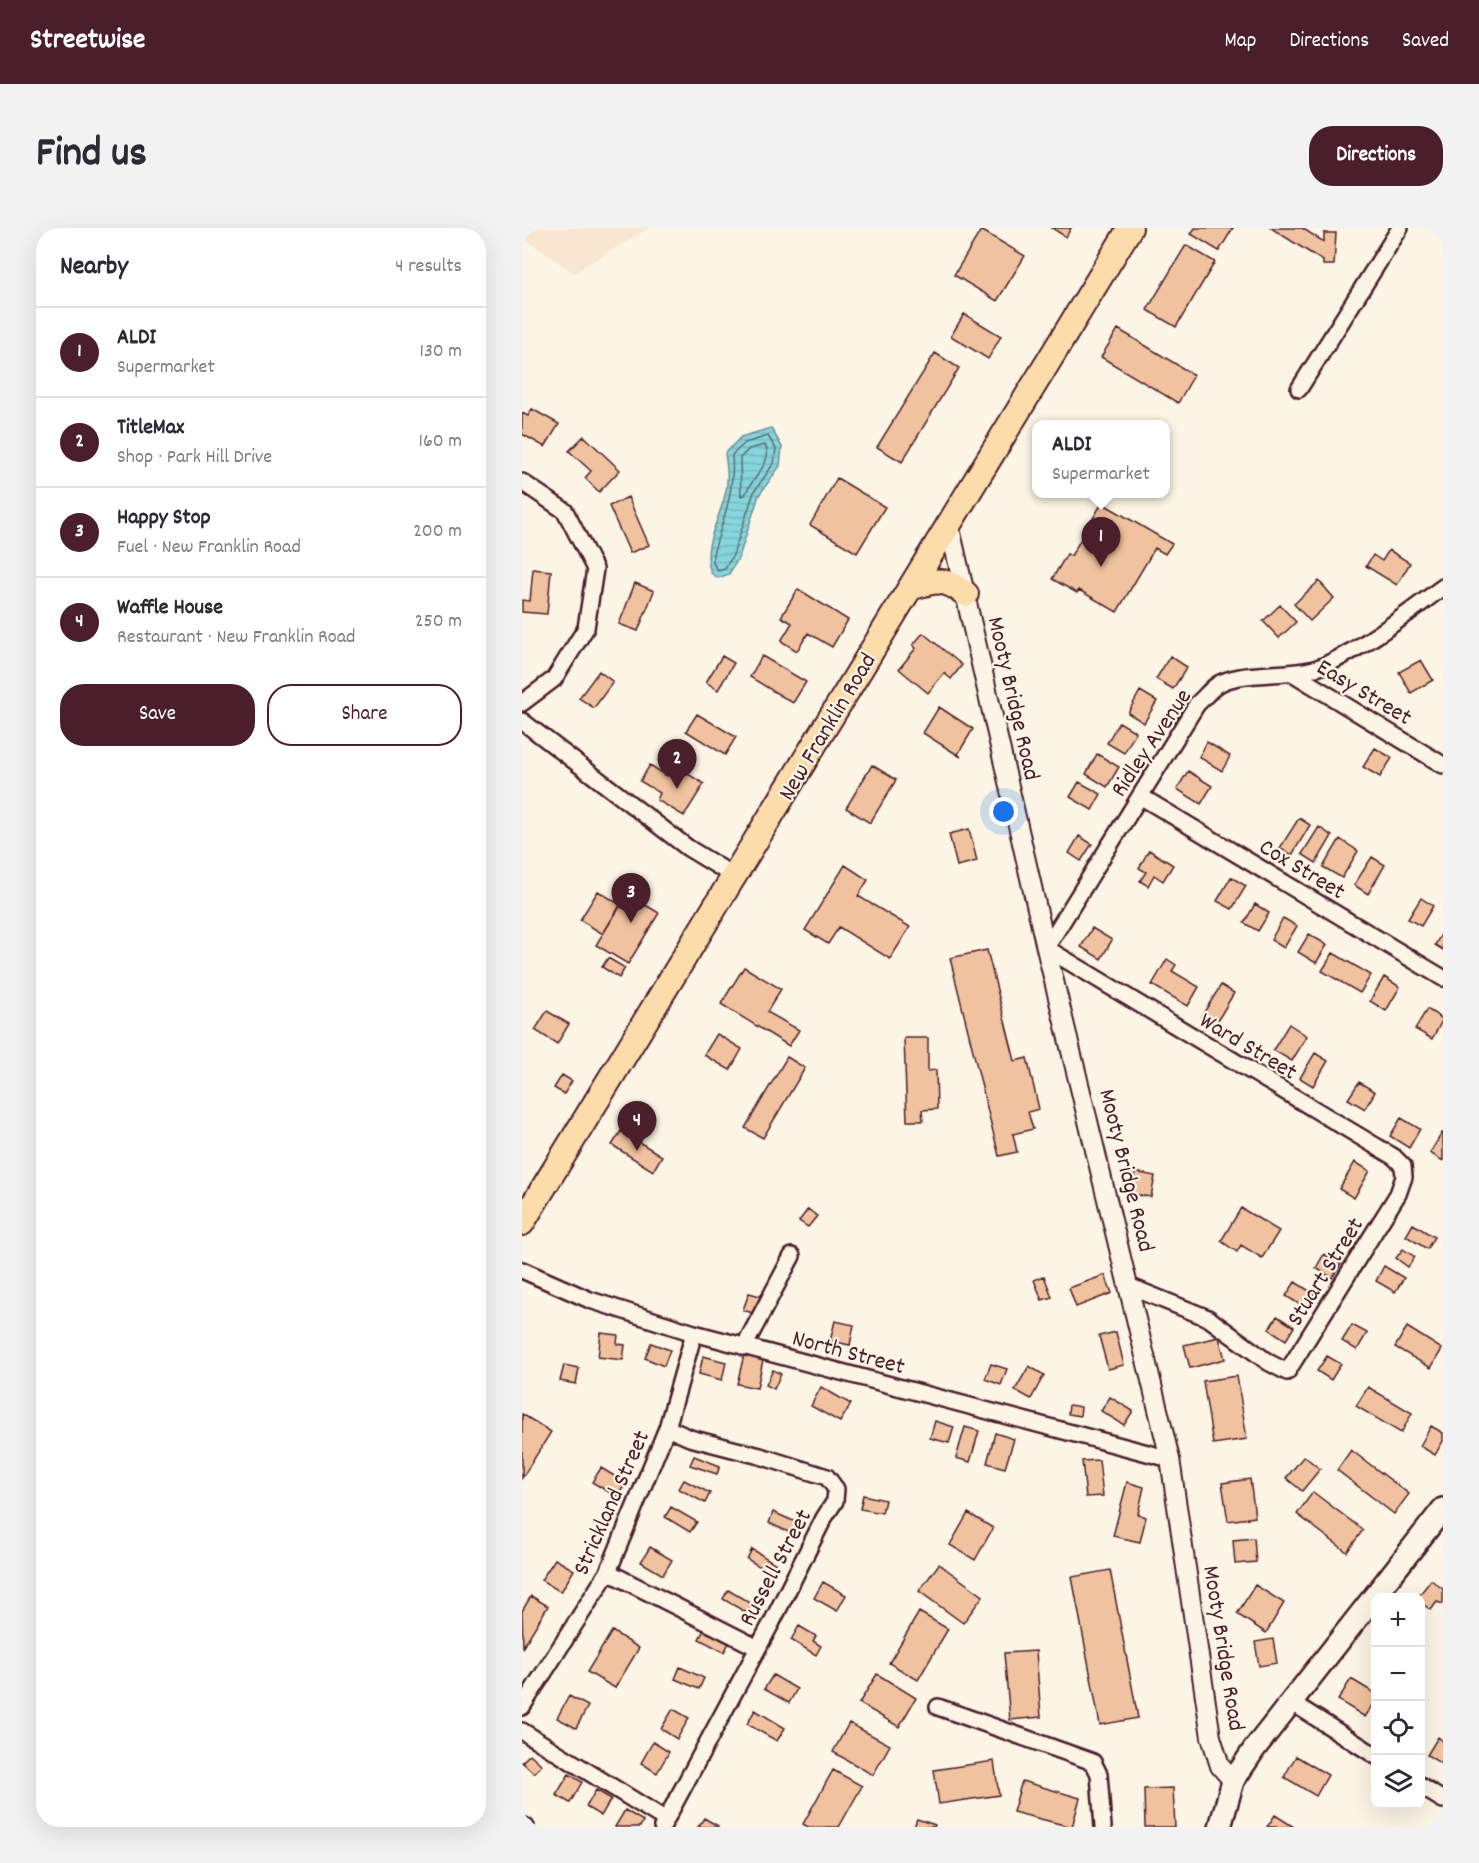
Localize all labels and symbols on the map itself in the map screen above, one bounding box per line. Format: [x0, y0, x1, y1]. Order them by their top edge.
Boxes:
pin: 1 [1082, 518, 1120, 567]
street label: Mooty Bridge Road [977, 614, 1047, 784]
street label: New Franklin Road [771, 647, 886, 808]
street label: Easy Street [1309, 652, 1418, 735]
street label: Ridley Avenue [1104, 683, 1201, 805]
pin: 2 [658, 740, 696, 789]
your location [989, 797, 1018, 826]
street label: Cox Street [1252, 831, 1351, 910]
pin: 3 [612, 874, 650, 923]
street label: Ward Street [1192, 1005, 1303, 1090]
street label: Mooty Bridge Road [1088, 1086, 1162, 1256]
pin: 4 [618, 1102, 656, 1151]
street label: Stuart Street [1280, 1211, 1374, 1334]
street label: North Street [788, 1323, 908, 1385]
street label: Strickland Street [566, 1425, 660, 1581]
street label: Russell Street [732, 1504, 822, 1633]
street label: Mooty Bridge Road [1192, 1563, 1252, 1734]

